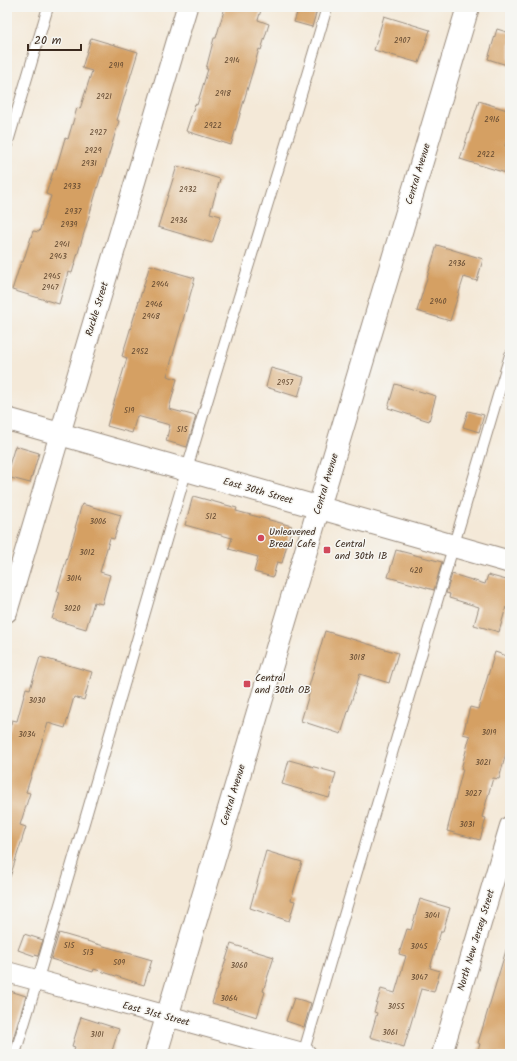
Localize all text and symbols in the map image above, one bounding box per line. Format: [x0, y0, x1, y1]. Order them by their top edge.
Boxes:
scale bar [28, 26, 81, 52]
text: 20 m [34, 31, 62, 50]
house number: 2907 [394, 34, 410, 47]
house number: 2914 [224, 54, 240, 67]
house number: 2919 [109, 59, 124, 72]
house number: 2918 [215, 87, 231, 100]
house number: 2921 [96, 90, 112, 103]
house number: 2916 [484, 113, 500, 126]
house number: 2922 [204, 119, 222, 132]
house number: 2927 [90, 126, 107, 139]
street label: Central Avenue [401, 141, 435, 207]
house number: 2929 [84, 144, 102, 157]
house number: 2922 [477, 148, 495, 161]
house number: 2931 [81, 157, 97, 170]
house number: 2933 [63, 180, 81, 193]
house number: 2932 [179, 183, 197, 196]
house number: 2937 [65, 205, 82, 218]
house number: 2936 [170, 214, 188, 227]
house number: 2939 [60, 218, 78, 231]
house number: 2941 [54, 238, 70, 251]
house number: 2943 [49, 250, 67, 263]
house number: 2936 [448, 257, 466, 270]
house number: 2945 [43, 270, 61, 283]
house number: 2944 [151, 278, 169, 291]
street label: Ruckle Street [81, 280, 113, 338]
house number: 2947 [42, 281, 59, 294]
house number: 2940 [430, 295, 446, 308]
house number: 2946 [145, 298, 163, 311]
house number: 2948 [142, 310, 160, 323]
house number: 2952 [131, 345, 149, 358]
house number: 2957 [277, 376, 294, 389]
house number: 519 [124, 404, 134, 417]
house number: 515 [176, 423, 188, 436]
street label: Central Avenue [309, 451, 343, 517]
street label: East 30th Street [221, 473, 295, 509]
house number: 512 [205, 510, 217, 523]
house number: 3006 [89, 515, 107, 528]
place label: Unleavened Bread Cafe [269, 524, 317, 552]
marker: Unleavened Bread Cafe [256, 533, 266, 543]
place label: Central and 30th IB [335, 536, 387, 564]
marker: Central and 30th IB [322, 545, 332, 555]
house number: 3012 [79, 546, 95, 559]
house number: 420 [409, 564, 423, 577]
house number: 3014 [66, 572, 82, 585]
house number: 3020 [63, 602, 81, 615]
house number: 3018 [349, 651, 365, 664]
place label: Central and 30th OB [255, 670, 310, 698]
marker: Central and 30th OB [242, 679, 252, 689]
house number: 3030 [28, 694, 46, 707]
house number: 3019 [482, 726, 497, 739]
house number: 3034 [18, 728, 36, 741]
house number: 3021 [475, 756, 491, 769]
street label: Central Avenue [216, 762, 250, 828]
house number: 3027 [465, 787, 482, 800]
house number: 3031 [459, 818, 475, 831]
street label: North New Jersey Street [453, 887, 499, 993]
house number: 3041 [424, 909, 440, 922]
house number: 515 [63, 939, 75, 952]
house number: 3045 [410, 940, 428, 953]
house number: 513 [82, 946, 94, 959]
house number: 509 [113, 956, 125, 969]
house number: 3060 [230, 959, 248, 972]
house number: 3047 [411, 971, 428, 984]
house number: 3064 [220, 992, 238, 1005]
street label: East 31st Street [121, 997, 192, 1031]
house number: 3055 [387, 1000, 405, 1013]
house number: 3061 [382, 1026, 398, 1039]
house number: 3101 [90, 1028, 104, 1041]

